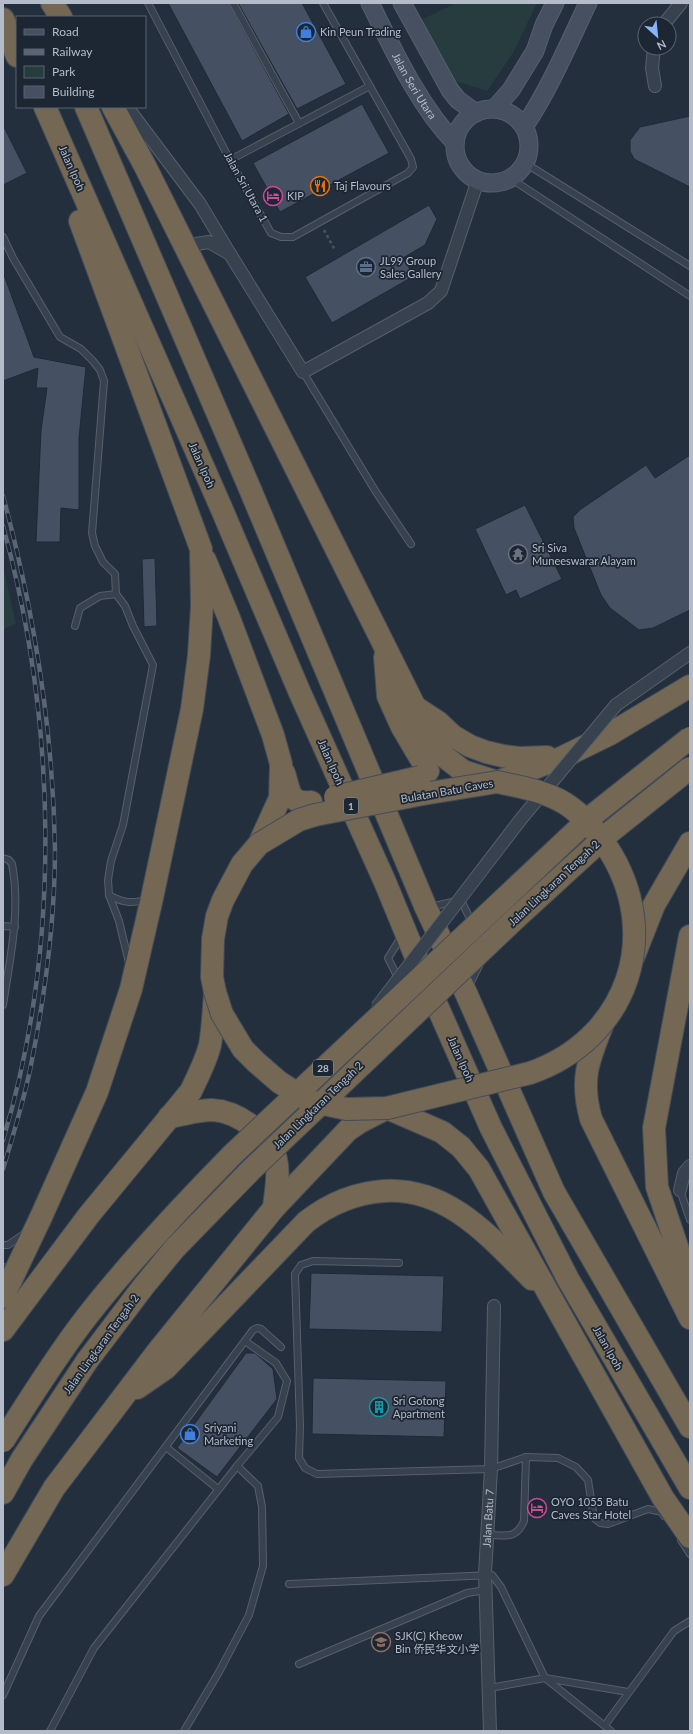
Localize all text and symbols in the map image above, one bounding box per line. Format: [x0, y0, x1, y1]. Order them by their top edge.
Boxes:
legend [16, 16, 146, 108]
north arrow [637, 16, 677, 56]
shop icon: Kin Peun Trading [295, 21, 317, 43]
text: Road [52, 24, 79, 39]
place label: Kin Peun Trading [320, 25, 401, 38]
text: N [655, 38, 668, 53]
text: Railway [52, 44, 93, 59]
street label: Jalan Seri Utara [390, 50, 440, 121]
text: Park [52, 64, 76, 79]
text: Building [52, 84, 95, 99]
street label: Jalan Ipoh [57, 143, 88, 193]
street label: Jalan Sri Utara 1 [222, 149, 271, 224]
restaurant icon: Taj Flavours [309, 175, 331, 197]
place label: Taj Flavours [334, 179, 391, 192]
hotel icon: KIP [262, 185, 284, 207]
place label: KIP [287, 189, 304, 202]
place label: JL99 Group Sales Gallery [380, 254, 442, 280]
office icon: JL99 Group Sales Gallery [355, 256, 377, 278]
street label: Jalan Ipoh [187, 440, 218, 490]
place label: Sri Siva Muneeswarar Alayam [532, 541, 636, 567]
temple icon: Sri Siva Muneeswarar Alayam [507, 543, 529, 565]
street label: Jalan Ipoh [316, 737, 347, 787]
street label: Bulatan Batu Caves [400, 776, 494, 805]
road number: 1 [344, 798, 358, 814]
street label: Jalan Lingkaran Tengah 2 [505, 837, 602, 928]
street label: Jalan Ipoh [446, 1034, 477, 1084]
street label: Jalan Lingkaran Tengah 2 [270, 1058, 365, 1151]
road number: 28 [313, 1060, 333, 1076]
street label: Jalan Lingkaran Tengah 2 [60, 1291, 141, 1396]
street label: Jalan Ipoh [591, 1324, 626, 1372]
place label: Sri Gotong Apartment [393, 1394, 445, 1420]
building icon: Sri Gotong Apartment [368, 1396, 390, 1418]
place label: Sriyani Marketing [204, 1421, 253, 1447]
shop icon: Sriyani Marketing [179, 1423, 201, 1445]
street label: Jalan Batu 7 [480, 1488, 496, 1548]
place label: OYO 1055 Batu Caves Star Hotel [551, 1495, 631, 1521]
hotel icon: OYO 1055 Batu Caves Star Hotel [526, 1497, 548, 1519]
place label: SJK(C) Kheow Bin 侨民华文小学 [395, 1629, 480, 1655]
school or university icon: SJK(C) Kheow Bin 侨民华文小学 [370, 1631, 392, 1653]

